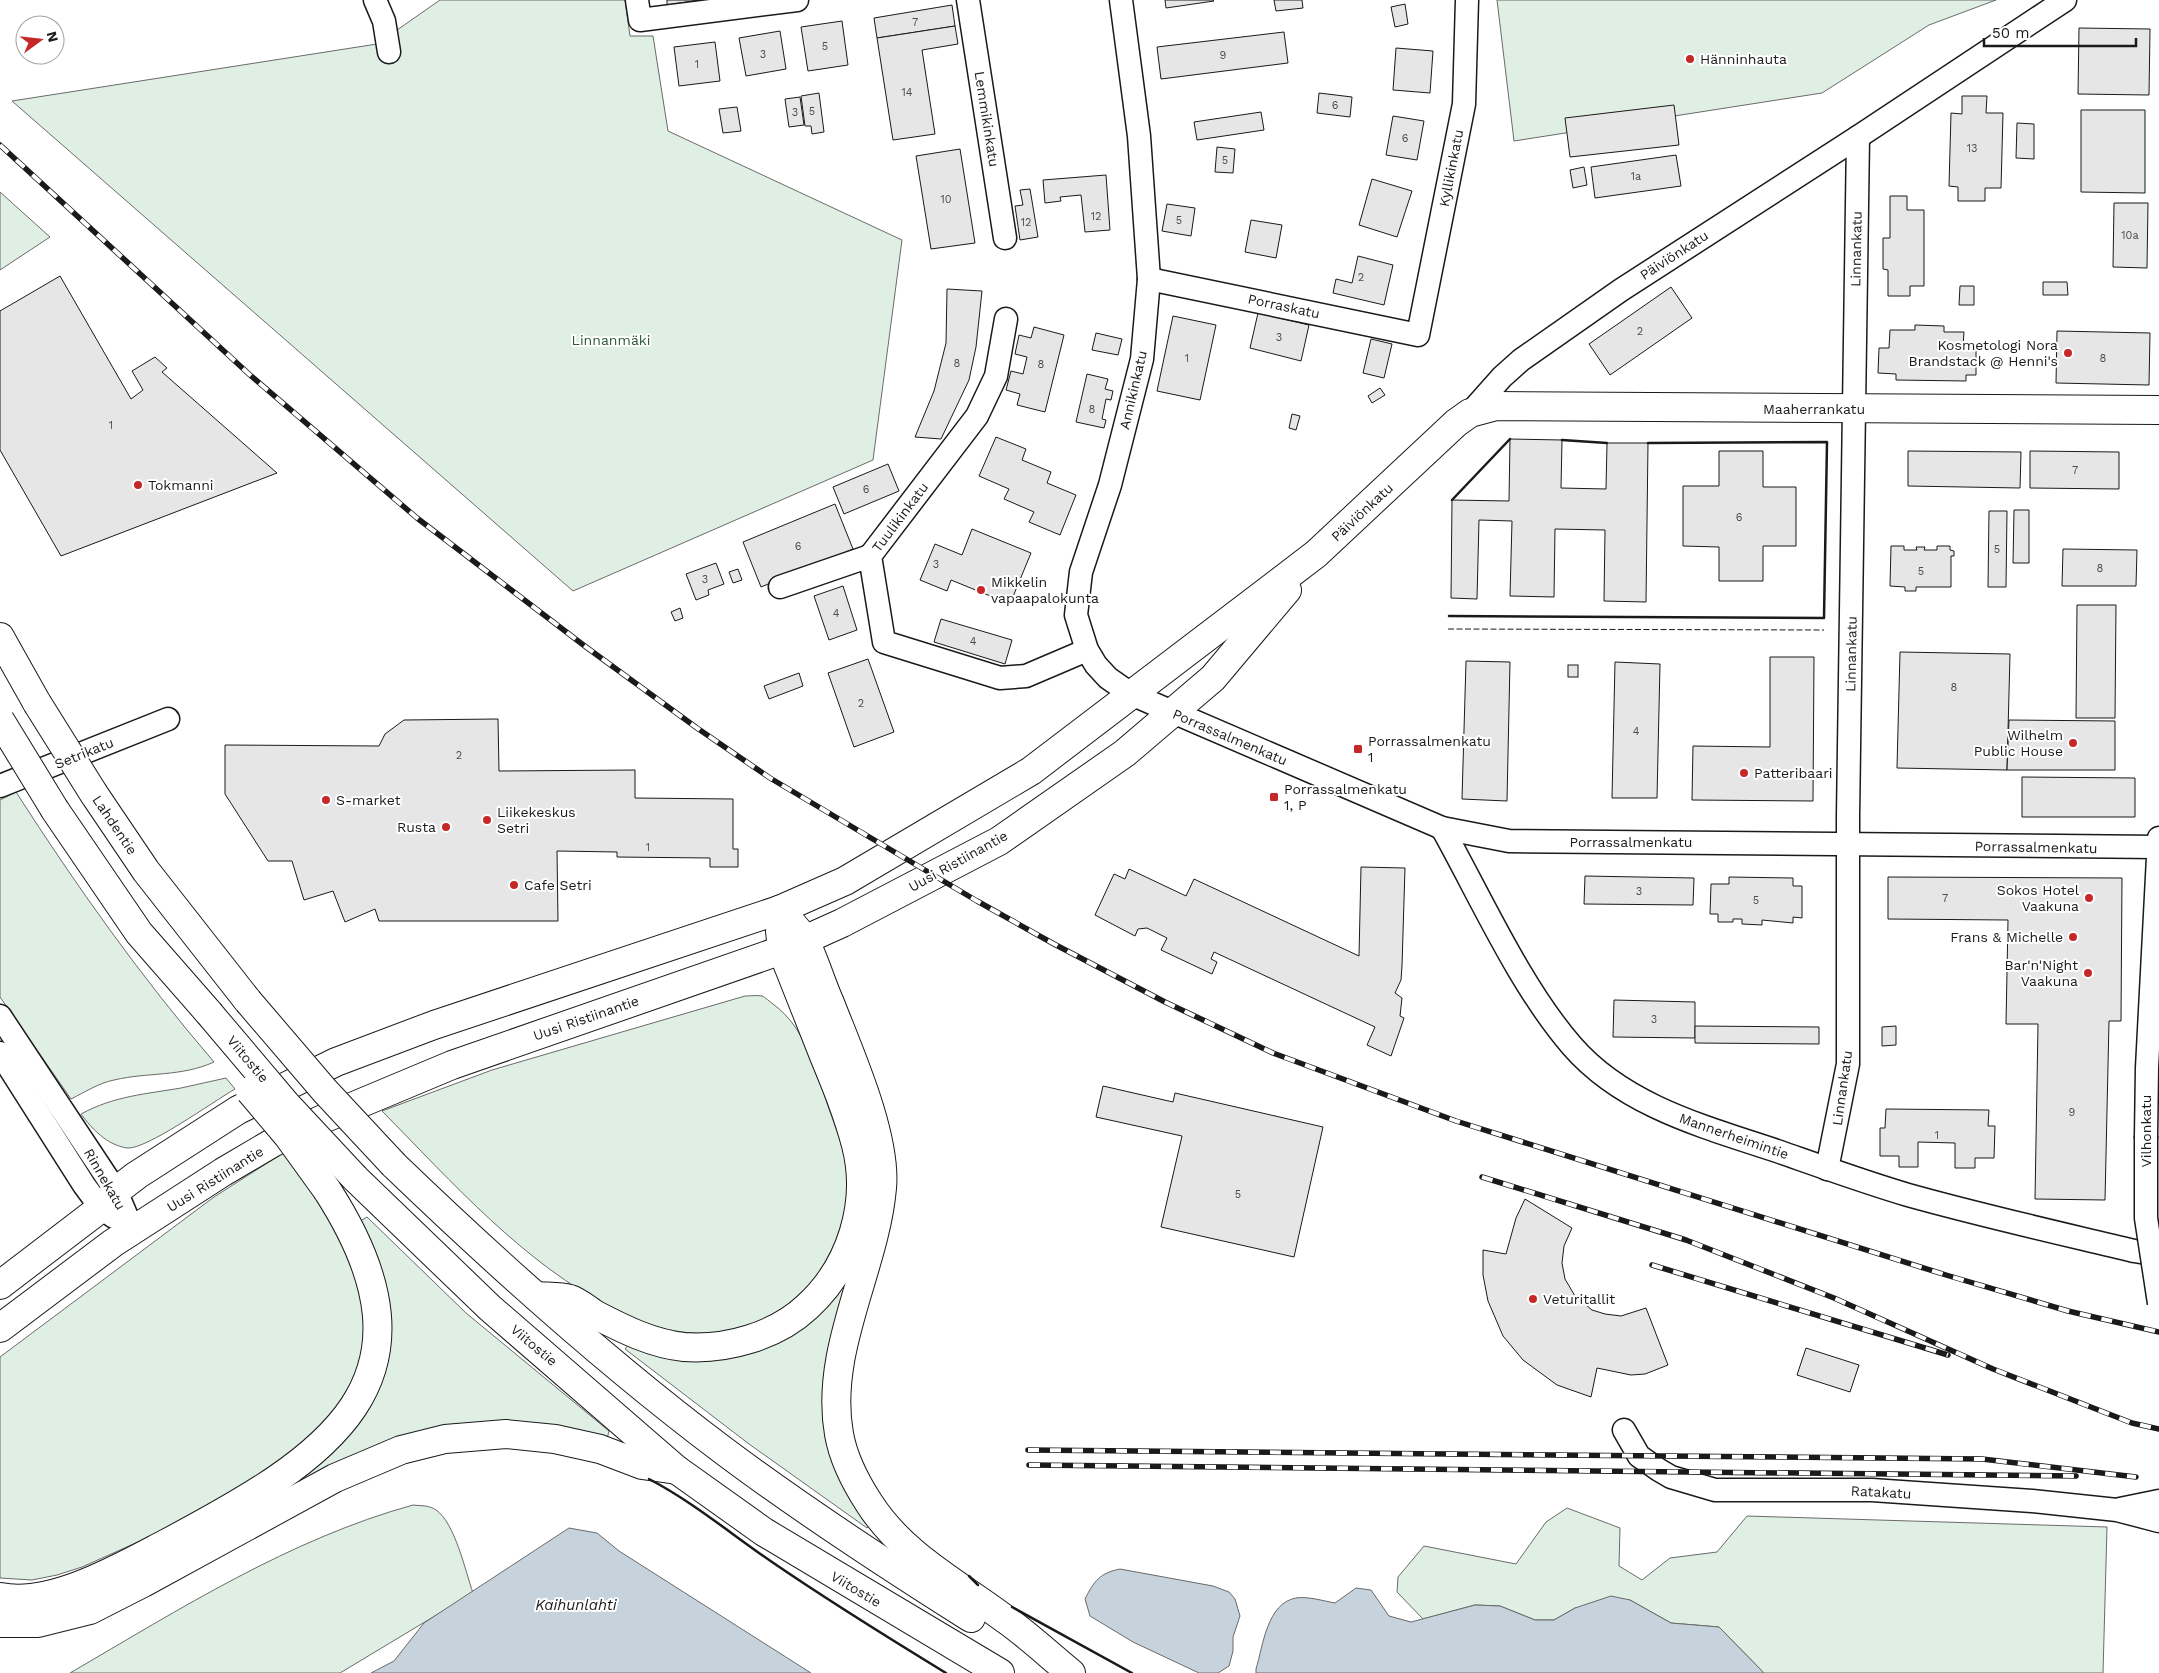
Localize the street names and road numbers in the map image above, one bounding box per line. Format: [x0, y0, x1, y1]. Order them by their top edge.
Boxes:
street label: Lemmikinkatu [972, 70, 1002, 168]
street label: Kyllikinkatu [1436, 128, 1466, 208]
street label: Linnankatu [1847, 211, 1865, 287]
street label: Päiviönkatu [1637, 227, 1711, 283]
street label: Porraskatu [1246, 291, 1322, 321]
street label: Annikinkatu [1116, 349, 1150, 431]
street label: Maaherrankatu [1763, 401, 1865, 417]
street label: Tuulikinkatu [869, 479, 931, 555]
street label: Päiviönkatu [1328, 479, 1396, 545]
street label: Linnankatu [1842, 616, 1860, 692]
street label: Porrassalmenkatu [1170, 706, 1290, 768]
street label: Setrikatu [52, 734, 116, 772]
street label: Lahdentie [89, 792, 141, 858]
street label: Uusi Ristiinantie [906, 827, 1010, 895]
street label: Porrassalmenkatu [1570, 834, 1692, 850]
street label: Porrassalmenkatu [1974, 838, 2098, 856]
street label: Uusi Ristiinantie [531, 992, 641, 1044]
street label: Viitostie [224, 1032, 272, 1086]
street label: Linnankatu [1829, 1049, 1855, 1127]
street label: Vilhonkatu [2138, 1095, 2154, 1167]
street label: Mannerheimintie [1677, 1110, 1791, 1162]
street label: Uusi Ristiinantie [164, 1143, 266, 1215]
street label: Rinnekatu [81, 1145, 129, 1213]
street label: Viitostie [507, 1321, 561, 1369]
street label: Ratakatu [1850, 1482, 1912, 1502]
street label: Viitostie [828, 1568, 884, 1610]

